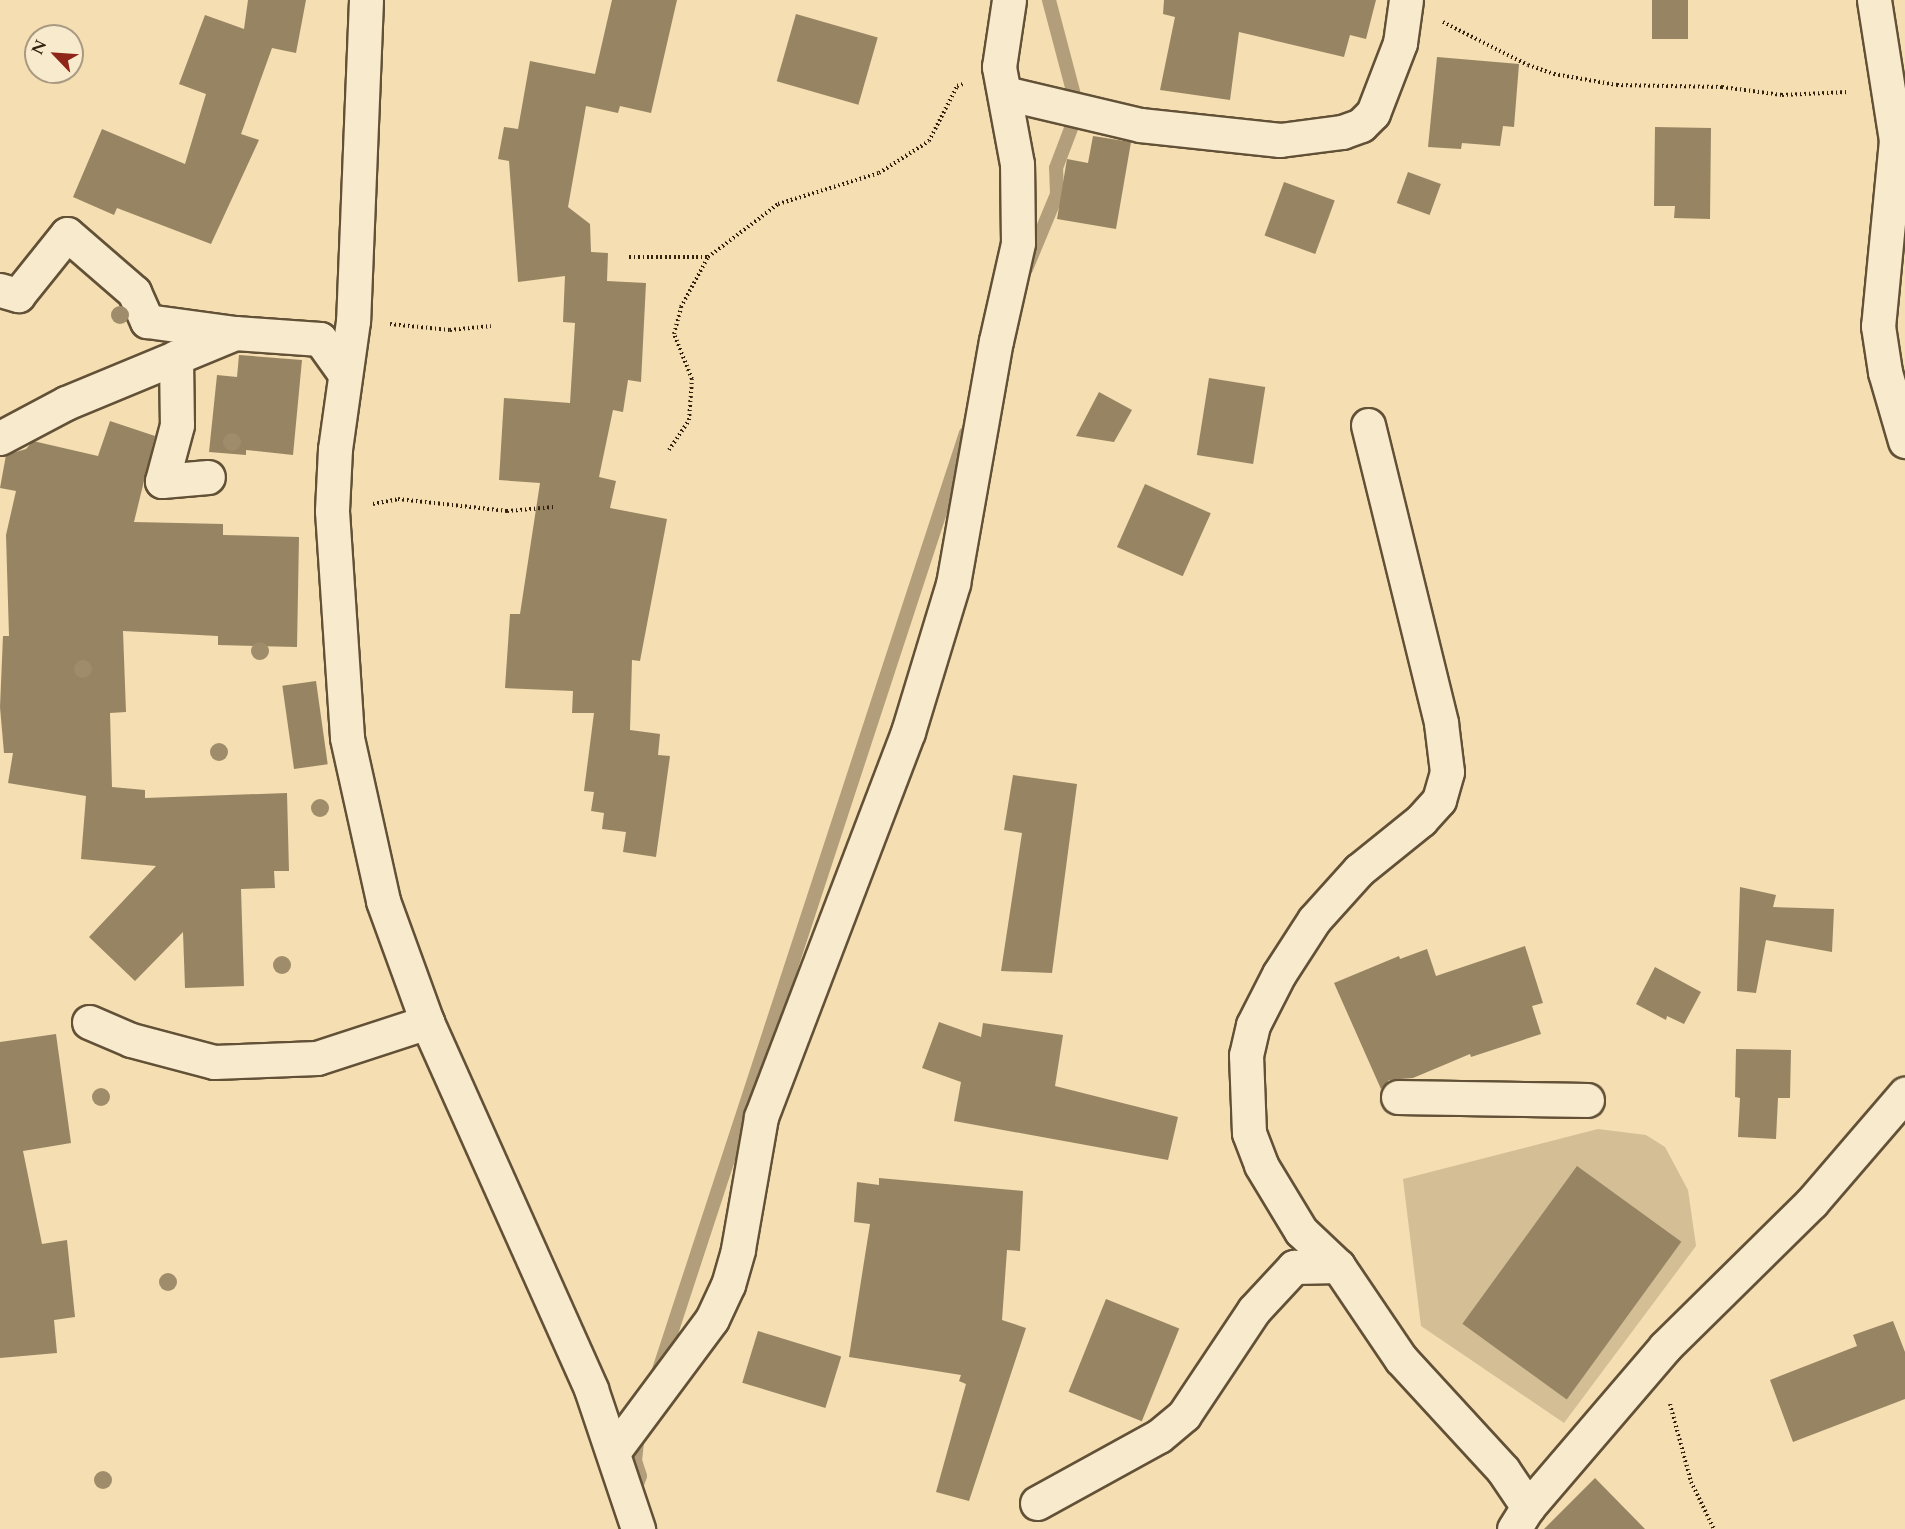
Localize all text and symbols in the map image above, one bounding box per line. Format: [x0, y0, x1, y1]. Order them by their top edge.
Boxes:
north arrow [24, 24, 84, 84]
text: N [27, 36, 52, 58]

